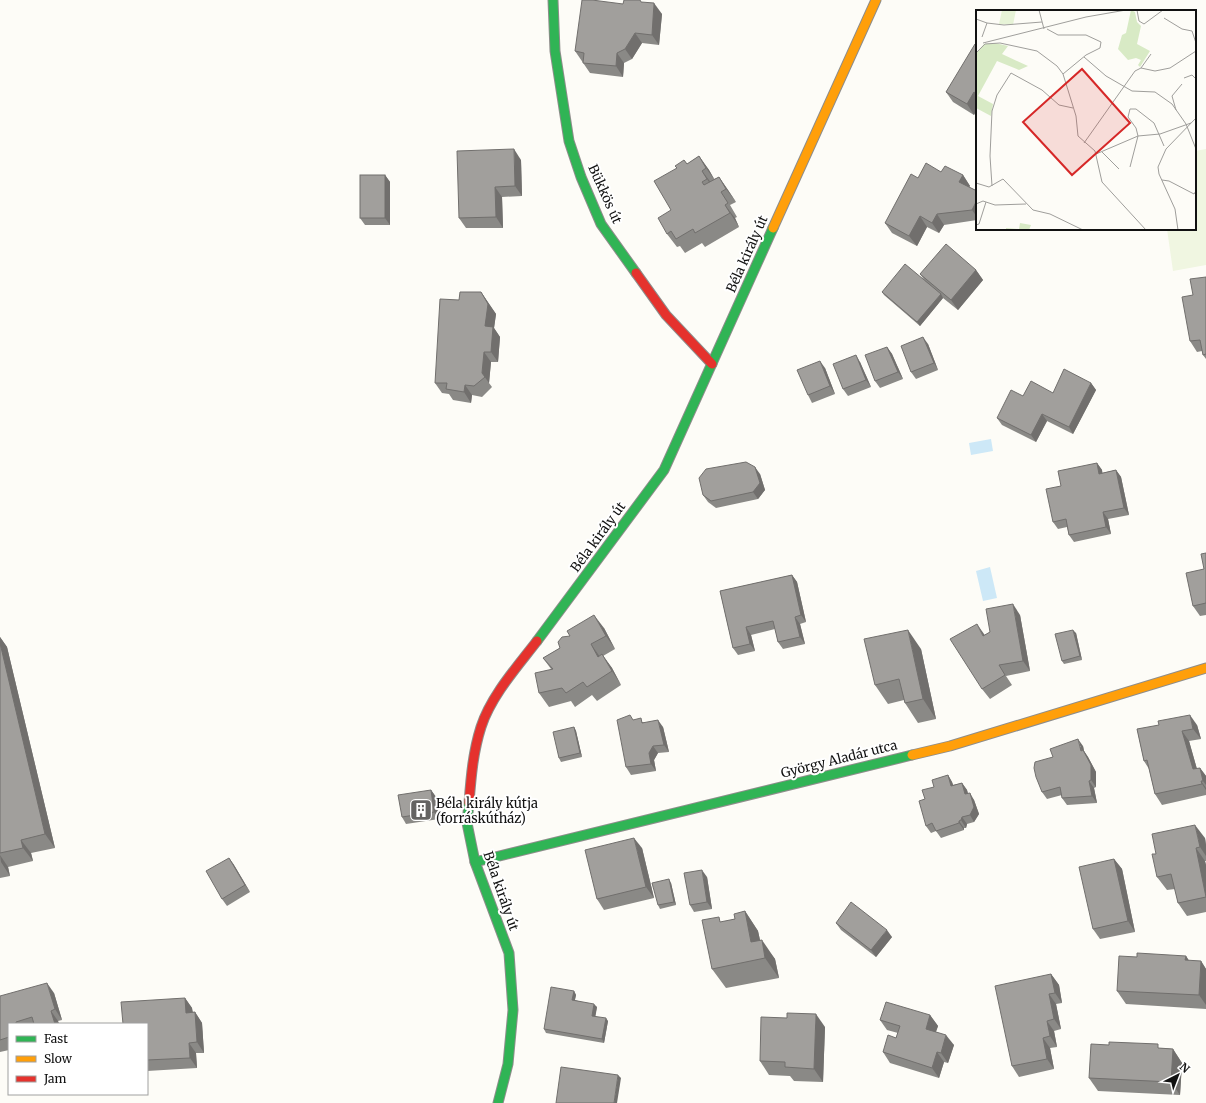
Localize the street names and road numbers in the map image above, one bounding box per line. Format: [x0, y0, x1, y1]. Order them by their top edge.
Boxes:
street label: Bükkös út [584, 162, 626, 226]
street label: Béla király út [722, 213, 772, 295]
street label: Béla király út [567, 499, 629, 575]
street label: György Aladár utca [779, 736, 899, 782]
street label: Béla király út [480, 849, 522, 933]

